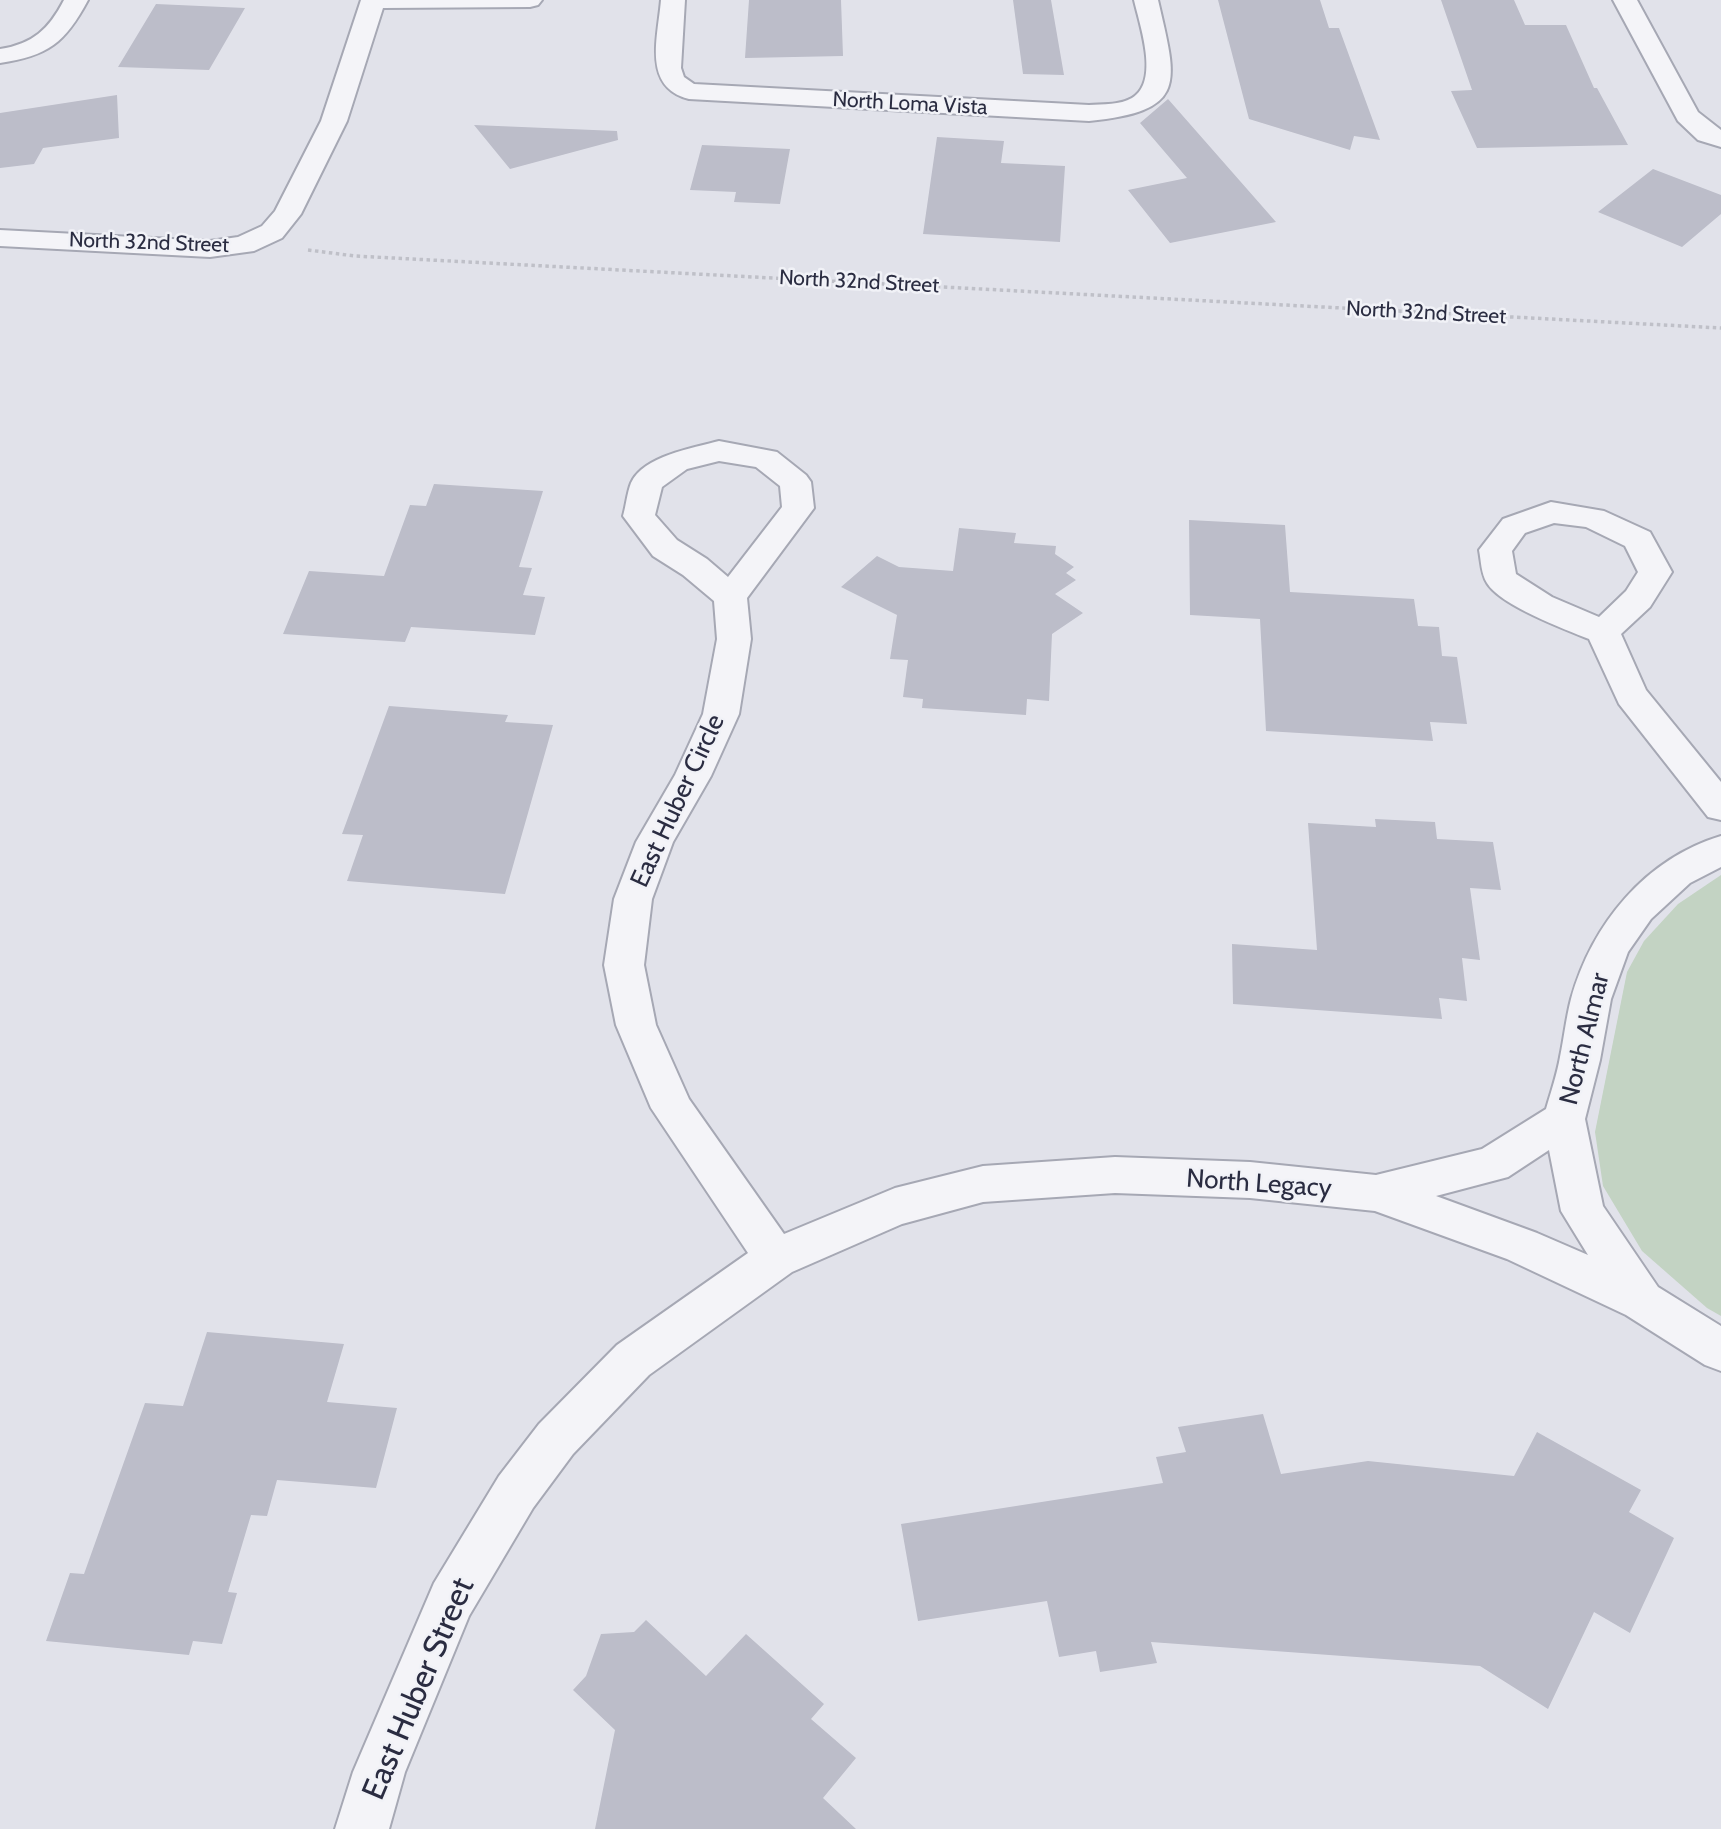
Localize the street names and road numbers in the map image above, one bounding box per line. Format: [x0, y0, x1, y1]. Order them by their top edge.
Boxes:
street label: North Loma Vista [832, 87, 988, 121]
street label: North 32nd Street [68, 228, 230, 258]
street label: North 32nd Street [778, 265, 940, 299]
street label: North 32nd Street [1345, 296, 1507, 330]
street label: East Huber Circle [624, 710, 732, 892]
street label: North Almar [1554, 970, 1616, 1108]
street label: North Legacy [1185, 1163, 1333, 1205]
street label: East Huber Street [355, 1572, 483, 1806]

